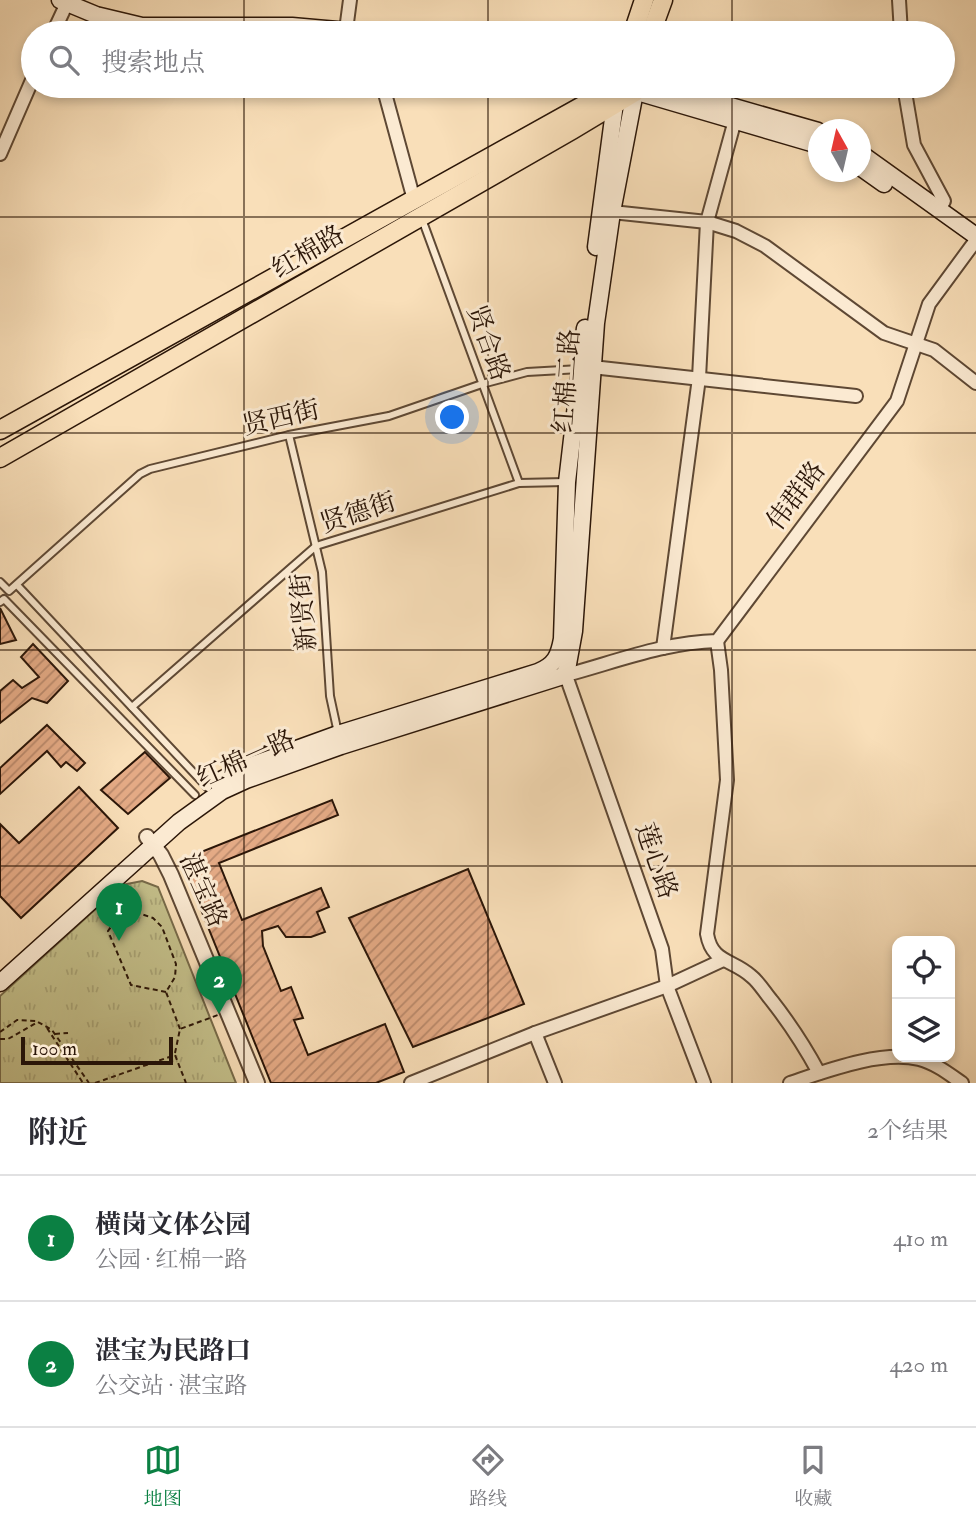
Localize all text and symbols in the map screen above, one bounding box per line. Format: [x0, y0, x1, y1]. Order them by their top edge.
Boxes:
search box [21, 21, 955, 98]
icon: search [45, 41, 83, 79]
text: 搜索地点 [101, 47, 205, 79]
north arrow [808, 119, 871, 182]
street label: 红棉路 [266, 219, 350, 285]
street label: 贤合路 [460, 301, 516, 385]
street label: 红棉二路 [547, 328, 587, 434]
street label: 贤西街 [239, 394, 323, 442]
your location [435, 400, 469, 434]
street label: 伟群路 [760, 455, 832, 537]
street label: 贤德街 [316, 486, 400, 540]
street label: 新贤街 [285, 572, 323, 652]
street label: 红棉一路 [192, 723, 300, 795]
street label: 莲心路 [628, 819, 684, 903]
street label: 湛宝路 [173, 848, 233, 932]
pin: 1 [96, 883, 142, 941]
map controls [892, 936, 955, 1062]
button: locate [892, 936, 955, 999]
pin: 2 [196, 956, 242, 1014]
button: layers [892, 999, 955, 1062]
scale bar [21, 1034, 173, 1066]
text: 100 m [32, 1037, 77, 1061]
text: 附近 [28, 1114, 88, 1151]
text: 2个结果 [867, 1116, 948, 1145]
text: 横岗文体公园 [95, 1209, 251, 1241]
text: 1 [47, 1224, 55, 1253]
text: 410 m [893, 1224, 948, 1253]
text: 公园 · 红棉一路 [95, 1245, 247, 1274]
text: 湛宝为民路口 [95, 1335, 251, 1367]
text: 2 [45, 1350, 57, 1379]
text: 420 m [889, 1350, 948, 1379]
text: 公交站 · 湛宝路 [95, 1371, 247, 1400]
tab: 地图 [144, 1441, 182, 1511]
tab: 路线 [469, 1441, 507, 1511]
tab: 收藏 [794, 1441, 832, 1511]

